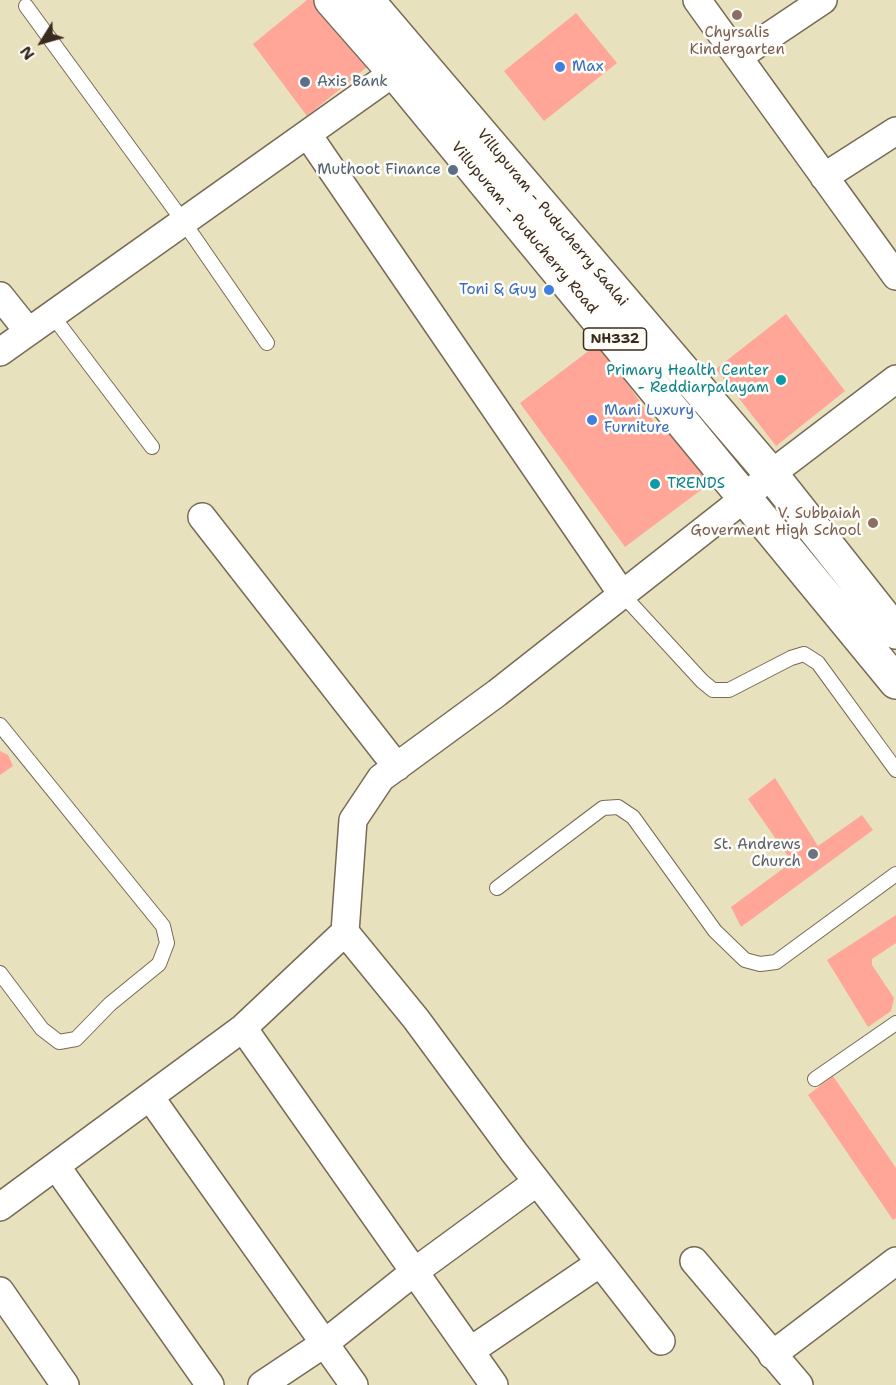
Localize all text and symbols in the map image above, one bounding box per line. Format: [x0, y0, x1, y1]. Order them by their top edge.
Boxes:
marker: Chyrsalis Kindergarten [730, 8, 744, 22]
north arrow [12, 12, 72, 72]
place label: Chyrsalis Kindergarten [689, 24, 785, 59]
text: N [15, 42, 39, 65]
place label: Max [572, 58, 604, 76]
marker: Max [553, 60, 567, 74]
place label: Axis Bank [317, 73, 388, 91]
marker: Axis Bank [298, 75, 312, 89]
street label: Villupuram - Puducherry Saalai [473, 126, 631, 310]
street label: Villupuram - Puducherry Road [447, 138, 601, 318]
place label: Muthoot Finance [317, 161, 441, 179]
marker: Muthoot Finance [446, 163, 460, 177]
place label: Toni & Guy [459, 281, 537, 299]
marker: Toni & Guy [542, 283, 556, 297]
road number: NH332 [584, 328, 646, 350]
place label: Primary Health Center - Reddiarpalayam [606, 362, 769, 397]
marker: Primary Health Center - Reddiarpalayam [774, 373, 788, 387]
place label: Mani Luxury Furniture [604, 402, 694, 437]
marker: Mani Luxury Furniture [585, 413, 599, 427]
place label: TRENDS [667, 475, 725, 493]
marker: TRENDS [648, 477, 662, 491]
place label: V. Subbaiah Goverment High School [691, 505, 861, 540]
marker: V. Subbaiah Goverment High School [866, 516, 880, 530]
place label: St. Andrews Church [713, 836, 801, 871]
marker: St. Andrews Church [806, 847, 820, 861]

